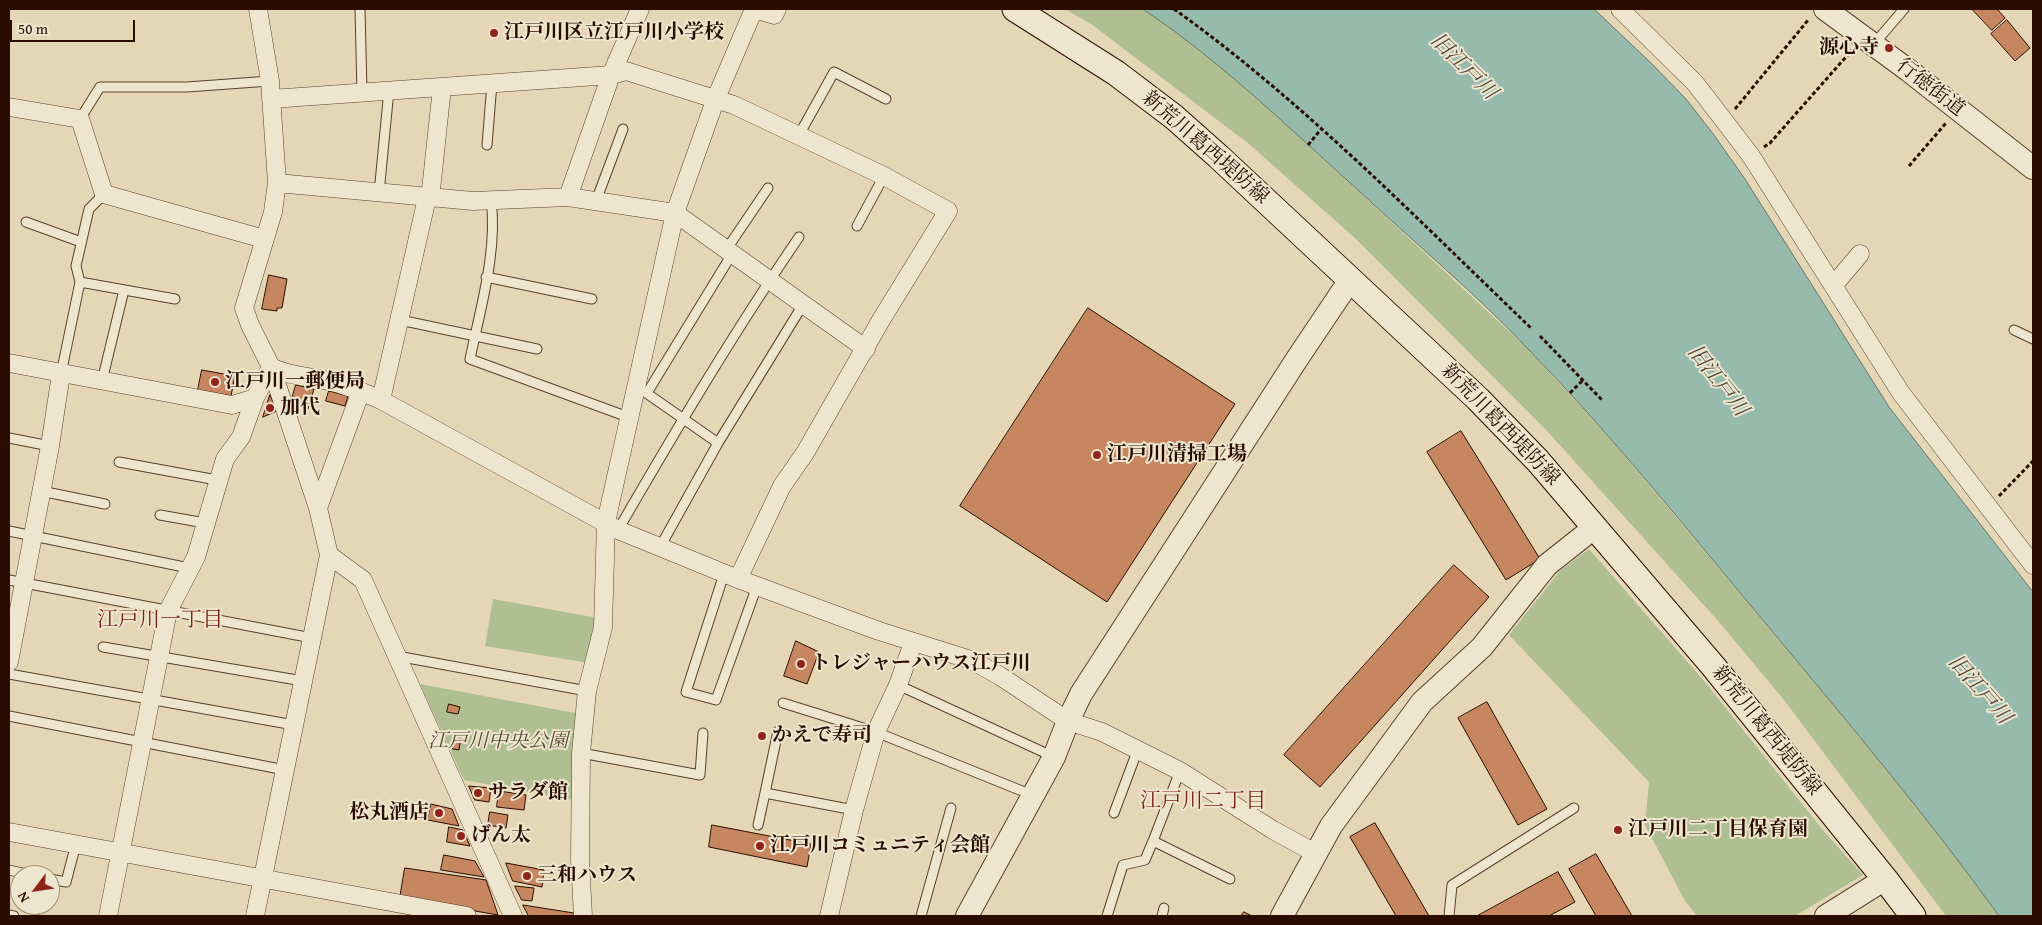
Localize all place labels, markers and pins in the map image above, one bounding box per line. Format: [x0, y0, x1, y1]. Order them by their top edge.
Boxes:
place label: 江戸川区立江戸川小学校 [504, 21, 724, 45]
marker: 江戸川区立江戸川小学校 [488, 27, 500, 39]
place label: 源心寺 [1819, 36, 1879, 60]
marker: 源心寺 [1883, 42, 1895, 54]
place label: 江戸川一郵便局 [225, 370, 365, 394]
marker: 江戸川一郵便局 [209, 376, 221, 388]
place label: 加代 [280, 396, 320, 420]
marker: 加代 [264, 402, 276, 414]
place label: 江戸川清掃工場 [1107, 443, 1247, 467]
marker: 江戸川清掃工場 [1091, 449, 1103, 461]
place label: トレジャーハウス江戸川 [811, 652, 1031, 676]
marker: トレジャーハウス江戸川 [795, 658, 807, 670]
place label: かえで寿司 [772, 724, 872, 748]
marker: かえで寿司 [756, 730, 768, 742]
place label: サラダ館 [488, 781, 568, 805]
marker: サラダ館 [472, 787, 484, 799]
place label: 松丸酒店 [349, 801, 429, 825]
marker: 松丸酒店 [433, 807, 445, 819]
place label: 江戸川二丁目保育園 [1628, 818, 1808, 842]
place label: げん太 [471, 824, 531, 848]
marker: 江戸川二丁目保育園 [1612, 824, 1624, 836]
marker: げん太 [455, 830, 467, 842]
place label: 江戸川コミュニティ会館 [770, 834, 990, 858]
marker: 江戸川コミュニティ会館 [754, 840, 766, 852]
place label: 三和ハウス [537, 864, 637, 888]
marker: 三和ハウス [521, 870, 533, 882]

